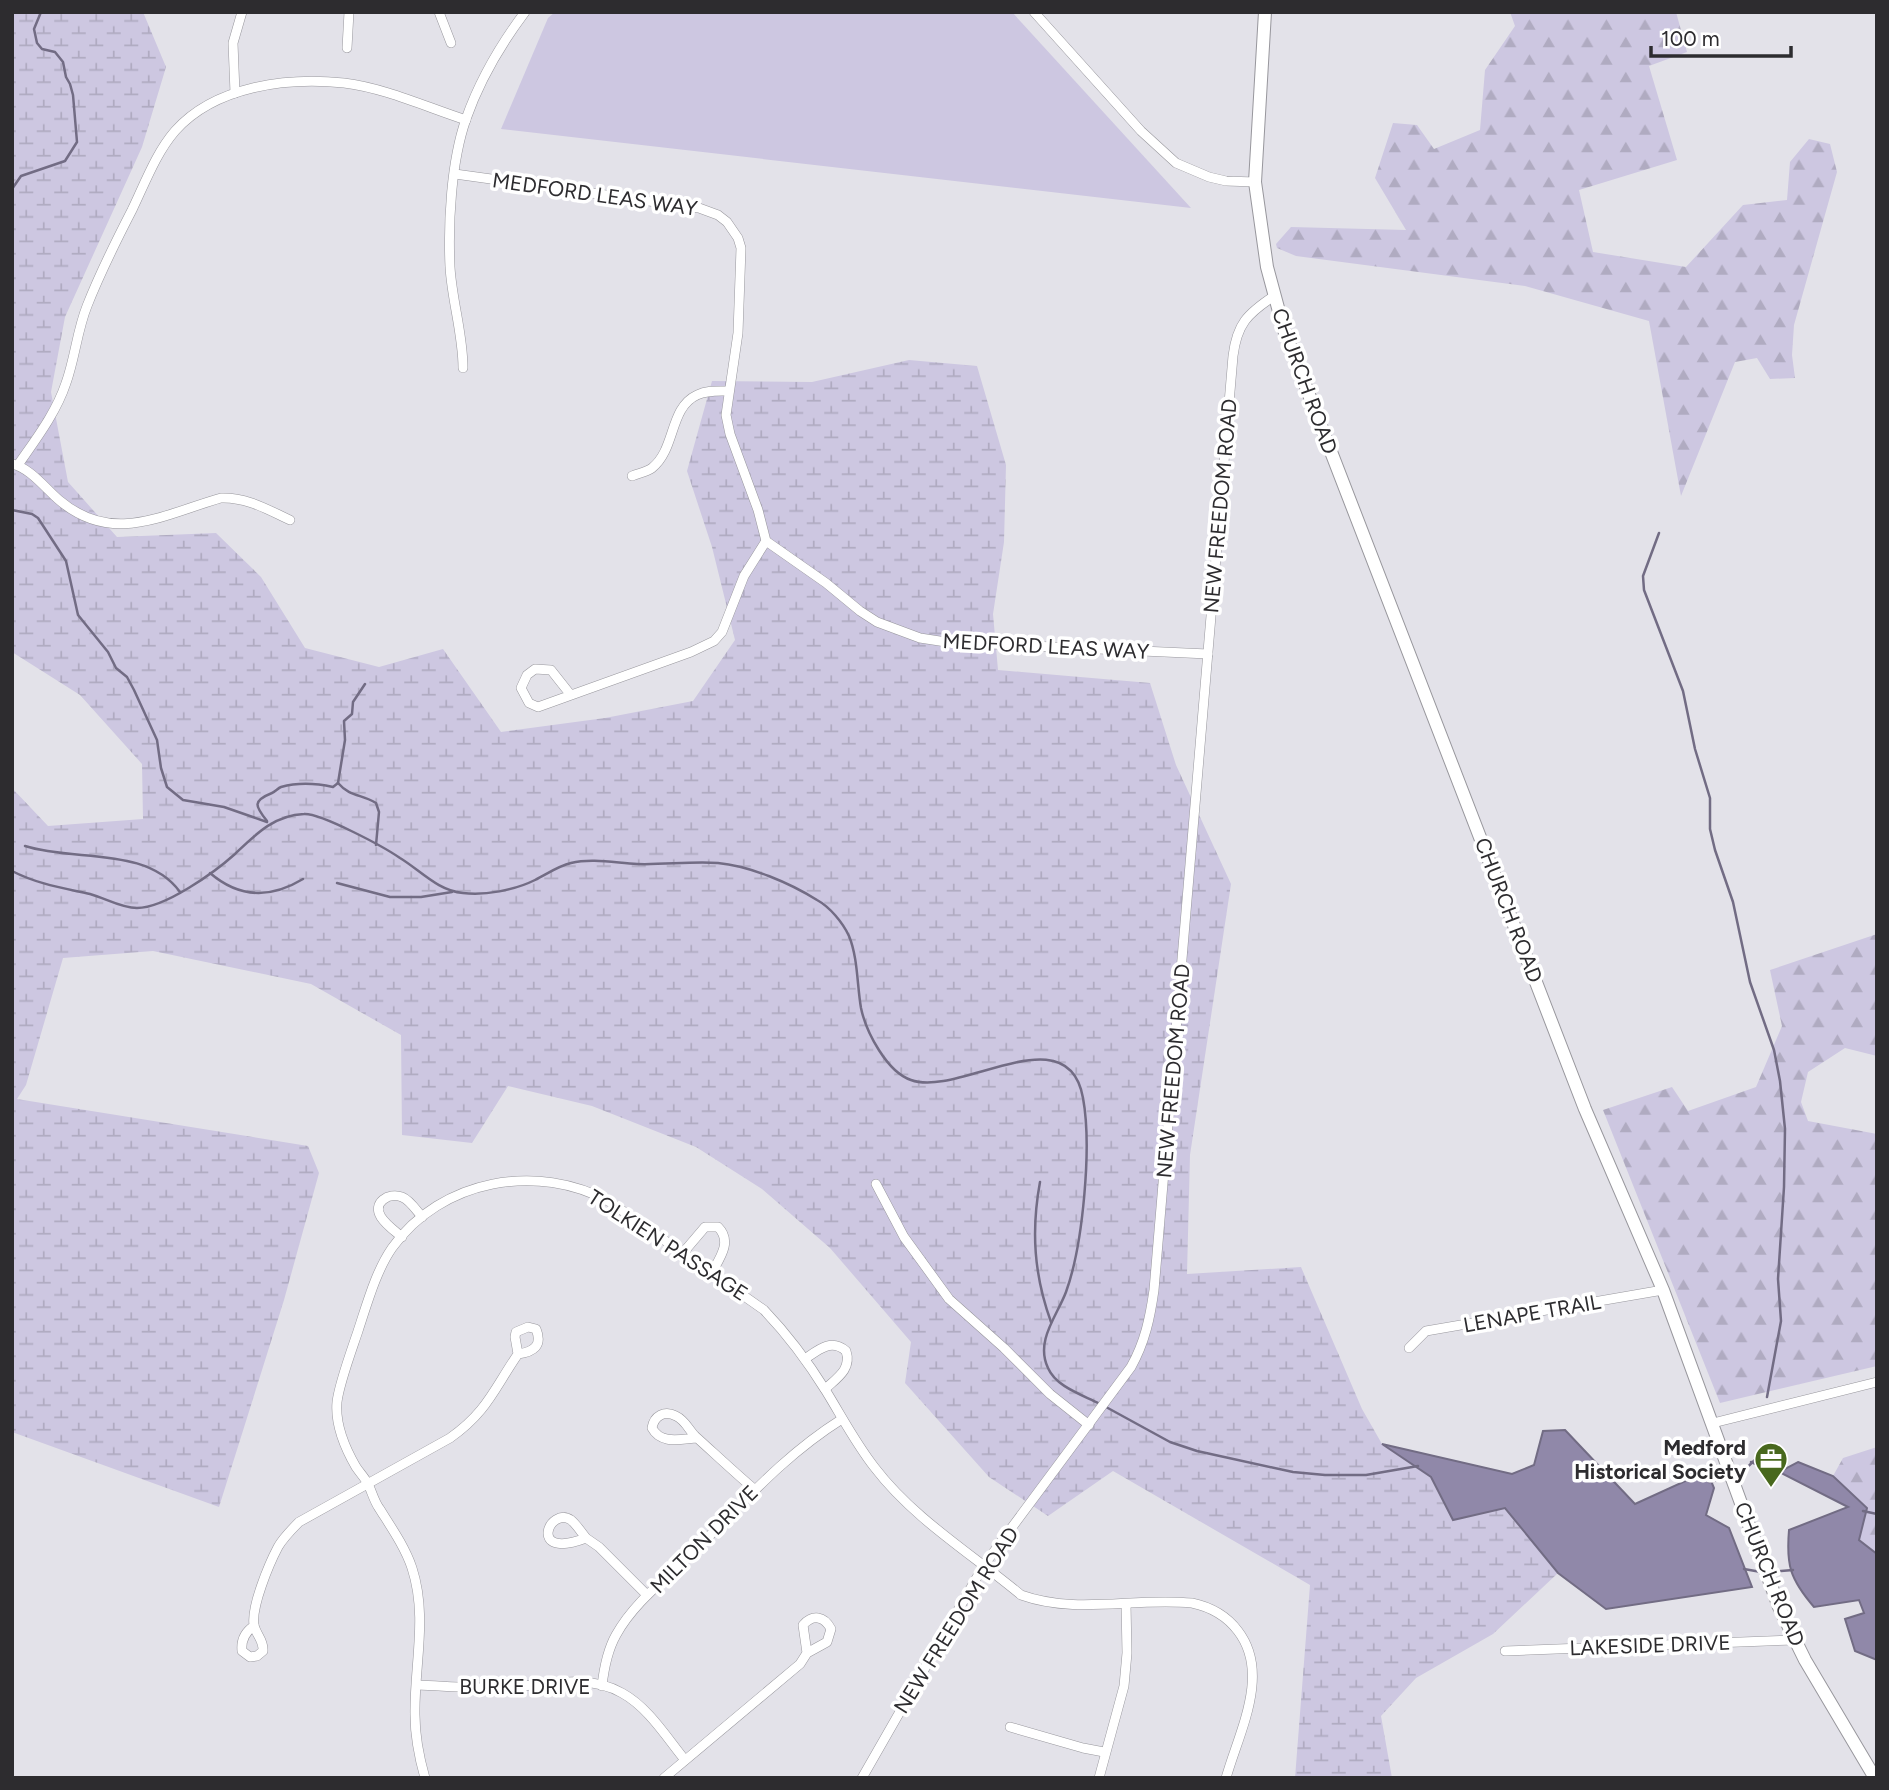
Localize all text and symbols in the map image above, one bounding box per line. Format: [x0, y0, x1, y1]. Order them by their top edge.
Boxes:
scale bar [1651, 14, 1791, 58]
text: 100 m [1661, 26, 1720, 51]
street label: MEDFORD LEAS WAY [491, 167, 700, 221]
street label: CHURCH ROAD [1267, 305, 1343, 457]
street label: NEW FREEDOM ROAD [1198, 398, 1242, 614]
street label: MEDFORD LEAS WAY [942, 628, 1150, 664]
street label: CHURCH ROAD [1470, 834, 1548, 986]
street label: NEW FREEDOM ROAD [1151, 963, 1195, 1179]
street label: TOLKIEN PASSAGE [583, 1184, 753, 1306]
street label: LENAPE TRAIL [1461, 1289, 1603, 1337]
place label: Medford Historical Society [1574, 1435, 1747, 1484]
office icon: Medford Historical Society [1752, 1440, 1790, 1489]
street label: MILTON DRIVE [645, 1480, 763, 1598]
street label: CHURCH ROAD [1730, 1498, 1810, 1650]
street label: NEW FREEDOM ROAD [888, 1522, 1024, 1718]
street label: LAKESIDE DRIVE [1569, 1630, 1731, 1660]
street label: BURKE DRIVE [459, 1674, 591, 1699]

